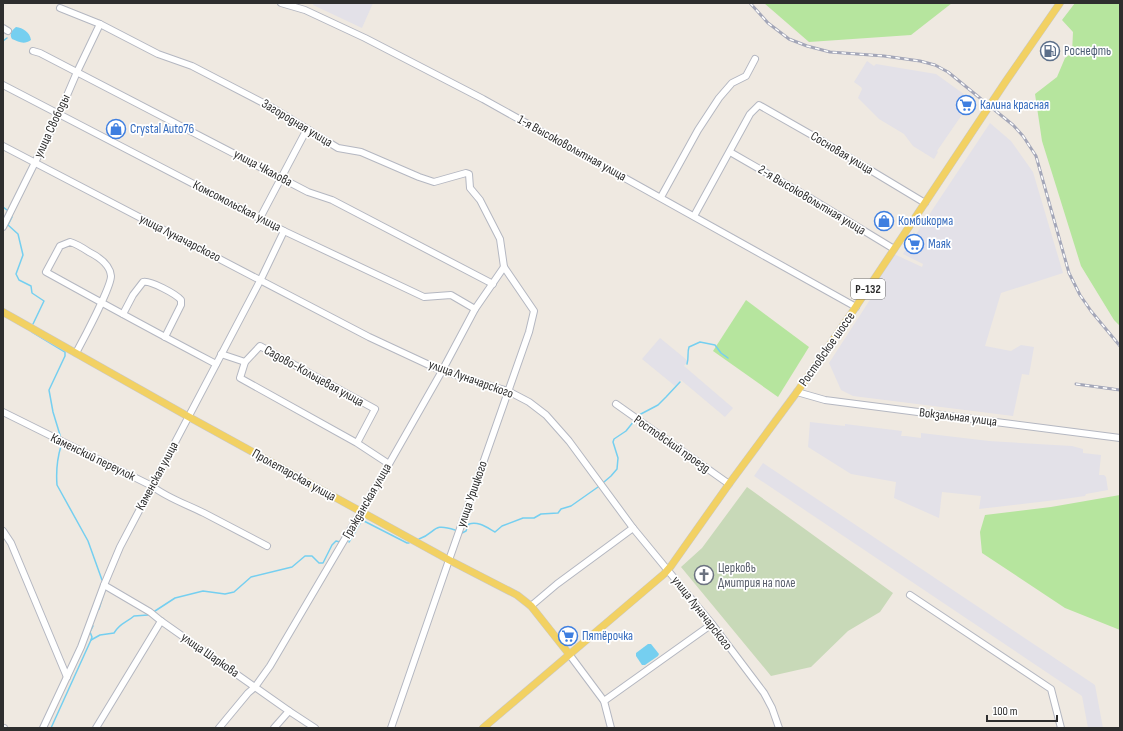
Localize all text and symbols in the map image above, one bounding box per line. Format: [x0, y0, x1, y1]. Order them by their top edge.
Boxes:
fuel station icon: Роснефть [1039, 40, 1061, 62]
place label: Роснефть [1064, 43, 1111, 59]
street label: улица Свободы [30, 92, 74, 160]
supermarket icon: Калина красная [955, 94, 977, 116]
street label: Загородная улица [259, 96, 335, 150]
place label: Калина красная [980, 97, 1049, 113]
street label: 1-я Высоковольтная улица [515, 111, 629, 185]
shop icon: Crystal Auto76 [105, 118, 127, 140]
place label: Crystal Auto76 [130, 121, 195, 137]
street label: Сосновая улица [808, 128, 876, 178]
street label: улица Чкалова [231, 146, 295, 190]
street label: 2-я Высоковольтная улица [755, 161, 869, 239]
street label: Комсомольская улица [190, 177, 284, 235]
shop icon: Комбикорма [873, 210, 895, 232]
street label: улица Луначарского [137, 211, 223, 265]
place label: Комбикорма [898, 213, 953, 229]
supermarket icon: Маяк [903, 233, 925, 255]
place label: Маяк [928, 236, 951, 252]
road number: Р-132 [851, 279, 885, 299]
street label: Ростовское шоссе [796, 309, 858, 389]
street label: Садово-Кольцевая улица [261, 342, 367, 410]
street label: улица Луначарского [426, 356, 516, 402]
street label: Вокзальная улица [918, 404, 998, 430]
street label: Ростовский проезд [631, 412, 713, 476]
street label: Каменский переулок [48, 430, 138, 484]
street label: Каменская улица [132, 439, 182, 513]
street label: Пролетарская улица [249, 445, 339, 505]
street label: улица Урицкого [453, 459, 491, 529]
street label: Гражданская улица [339, 460, 395, 542]
place label: Церковь Дмитрия на поле [718, 560, 796, 591]
church icon: Церковь Дмитрия на поле [693, 564, 715, 586]
street label: улица Луначарского [668, 573, 736, 653]
supermarket icon: Пятёрочка [557, 625, 579, 647]
place label: Пятёрочка [582, 628, 633, 644]
street label: улица Шаркова [178, 629, 242, 681]
scale bar [987, 697, 1057, 723]
text: 100 m [993, 704, 1018, 719]

